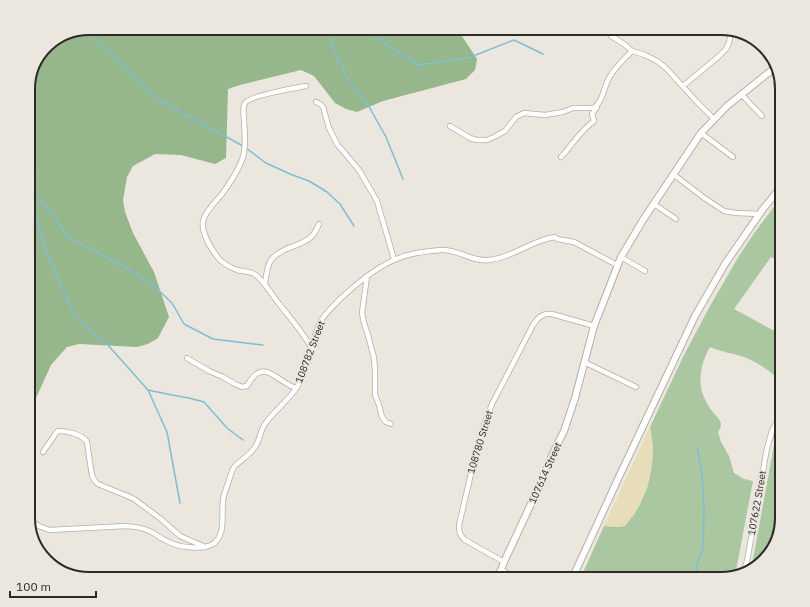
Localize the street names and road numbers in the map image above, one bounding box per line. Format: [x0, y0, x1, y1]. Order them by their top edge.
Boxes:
street label: 108782 Street [292, 319, 328, 385]
street label: 108780 Street [464, 408, 496, 475]
street label: 107614 Street [526, 440, 565, 506]
street label: 107622 Street [745, 469, 769, 537]

